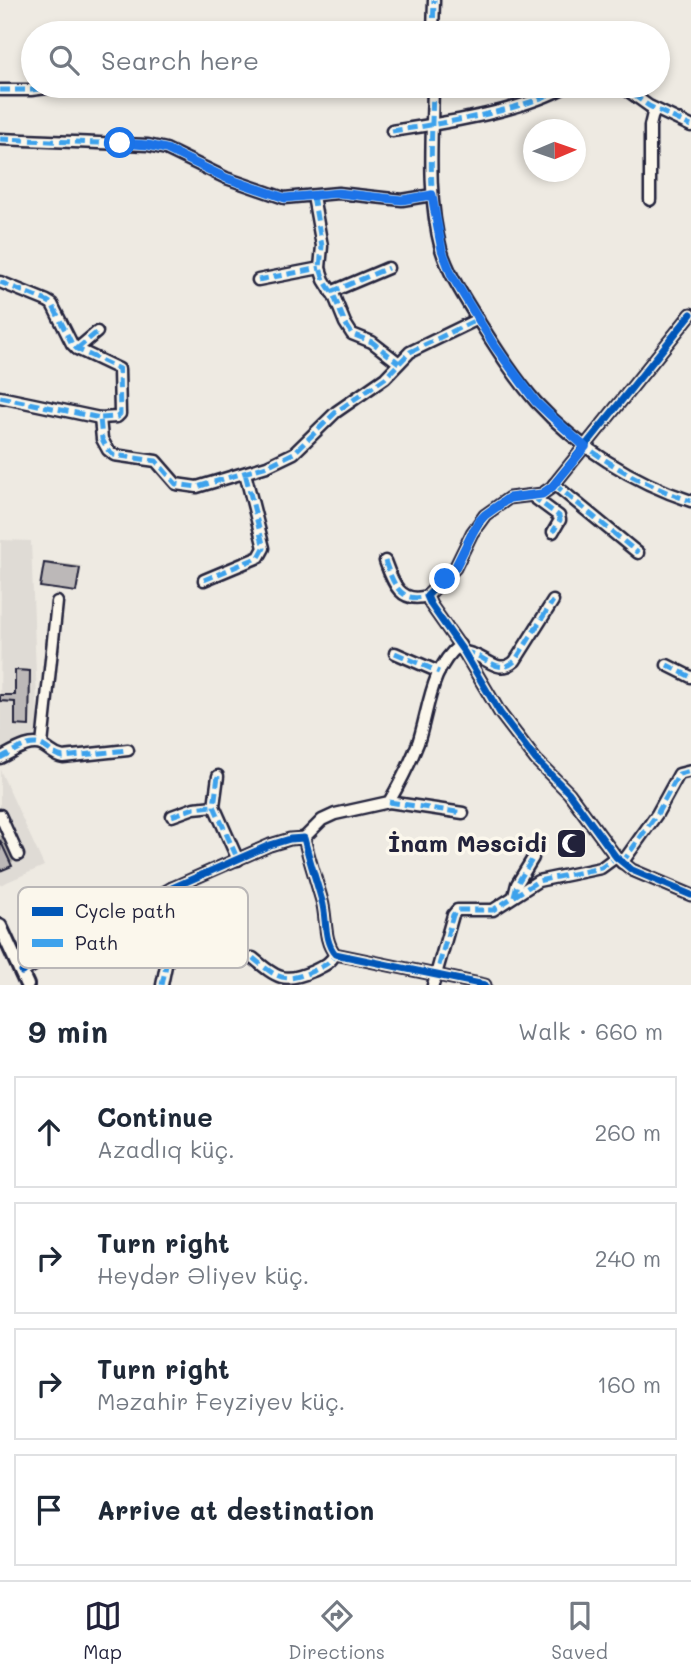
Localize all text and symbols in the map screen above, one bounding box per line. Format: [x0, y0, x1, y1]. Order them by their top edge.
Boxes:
search box [21, 21, 670, 98]
icon: search [45, 41, 83, 79]
text: Search here [101, 43, 259, 77]
north arrow [523, 119, 586, 182]
route start [104, 127, 135, 158]
route end [429, 563, 460, 594]
place label: İnam Məscidi [388, 827, 548, 858]
mosque icon: İnam Məscidi [554, 827, 588, 861]
legend [18, 887, 248, 968]
text: Cycle path [75, 898, 175, 923]
text: Path [75, 930, 118, 955]
text: 9 min [28, 1011, 108, 1051]
text: Walk · 660 m [518, 1016, 663, 1046]
text: Continue [97, 1100, 213, 1134]
icon: ahead [30, 1113, 68, 1151]
text: 260 m [594, 1117, 661, 1147]
text: Azadlıq küç. [97, 1134, 235, 1164]
text: Turn right [97, 1226, 230, 1260]
icon: right [30, 1239, 68, 1277]
text: 240 m [595, 1243, 661, 1273]
text: Heydər Əliyev küç. [97, 1260, 309, 1290]
text: Turn right [97, 1352, 230, 1386]
icon: right [30, 1365, 68, 1403]
text: 160 m [597, 1369, 661, 1399]
text: Məzahir Feyziyev küç. [97, 1386, 345, 1416]
icon: arrive [30, 1491, 68, 1529]
text: Arrive at destination [97, 1493, 374, 1527]
tab: Map [83, 1597, 122, 1664]
tab: Directions [288, 1597, 385, 1664]
tab: Saved [551, 1597, 608, 1664]

